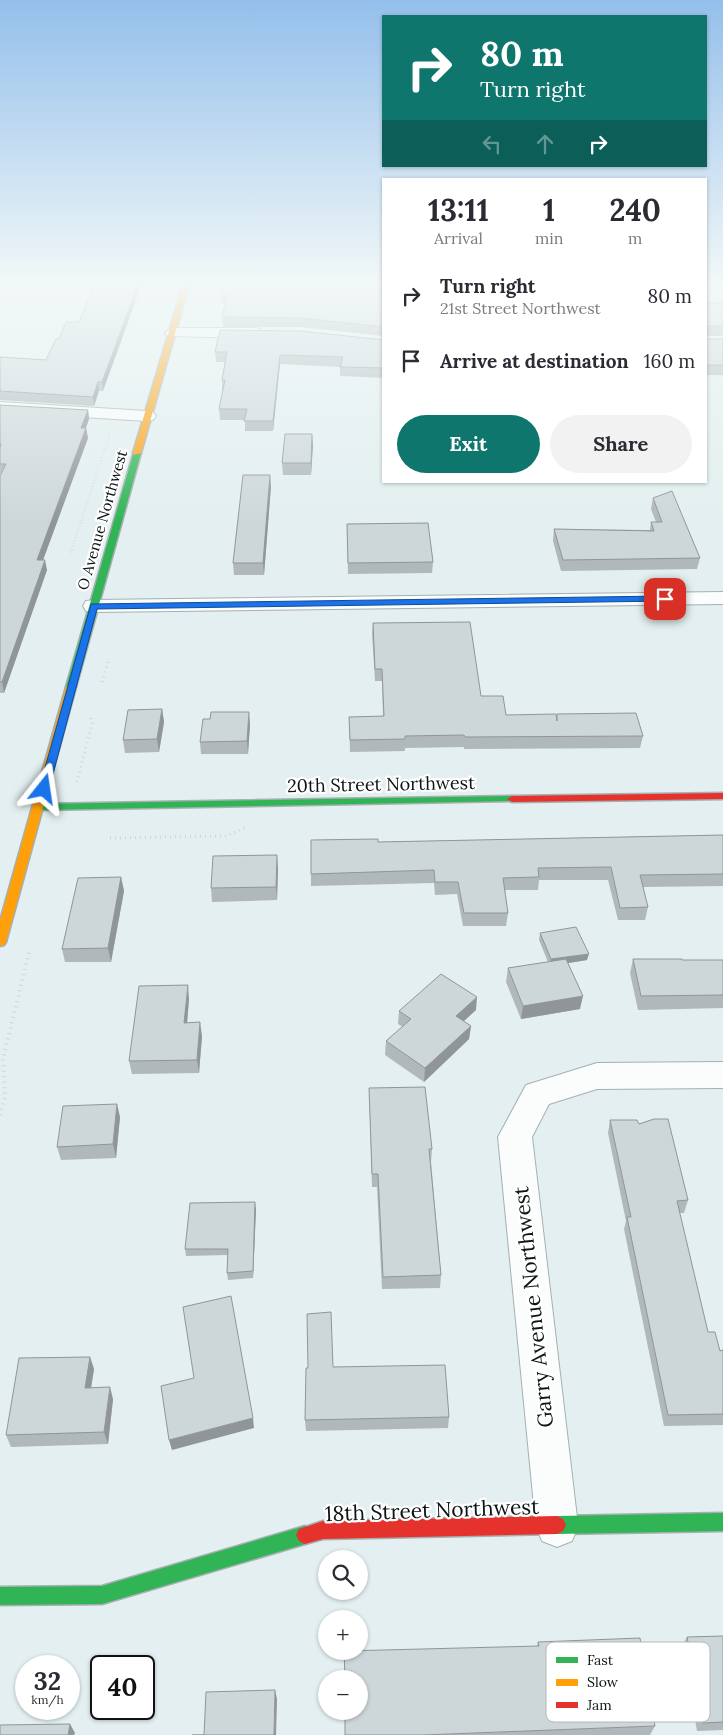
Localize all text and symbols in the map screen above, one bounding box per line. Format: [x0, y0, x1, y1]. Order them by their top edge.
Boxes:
text: 80 m [480, 31, 564, 76]
icon: right [397, 35, 462, 100]
text: Turn right [480, 75, 585, 103]
icon: left [478, 130, 506, 158]
icon: ahead [531, 130, 559, 158]
icon: right [584, 130, 612, 158]
text: 13:11 [428, 191, 489, 229]
text: 1 [543, 191, 555, 229]
text: 240 [609, 191, 661, 229]
text: Arrival [434, 228, 483, 248]
text: min [535, 228, 563, 248]
text: m [628, 228, 642, 248]
text: Turn right [440, 274, 536, 298]
icon: right [397, 282, 425, 310]
text: 80 m [648, 284, 692, 308]
text: 21st Street Northwest [440, 298, 601, 318]
icon: arrive [397, 347, 425, 375]
text: Arrive at destination [440, 349, 629, 373]
text: 160 m [644, 349, 695, 373]
button: Exit [397, 415, 540, 473]
button: Share [550, 415, 692, 473]
street label: O Avenue Northwest [73, 448, 131, 592]
pin [644, 578, 686, 620]
icon: arrive [651, 585, 679, 613]
position arrow [17, 762, 69, 814]
street label: 20th Street Northwest [287, 771, 475, 797]
street label: Garry Avenue Northwest [507, 1184, 559, 1429]
street label: 18th Street Northwest [324, 1493, 541, 1527]
map controls [318, 1550, 368, 1720]
button: search [318, 1550, 368, 1600]
button: + [318, 1610, 368, 1660]
legend [546, 1642, 710, 1722]
text: Fast [587, 1651, 614, 1669]
speed limit sign: 40 [90, 1655, 155, 1720]
text: 32 [34, 1665, 61, 1697]
button: − [318, 1670, 368, 1720]
text: Slow [587, 1673, 619, 1691]
text: km/h [31, 1692, 64, 1707]
text: Jam [586, 1696, 612, 1714]

